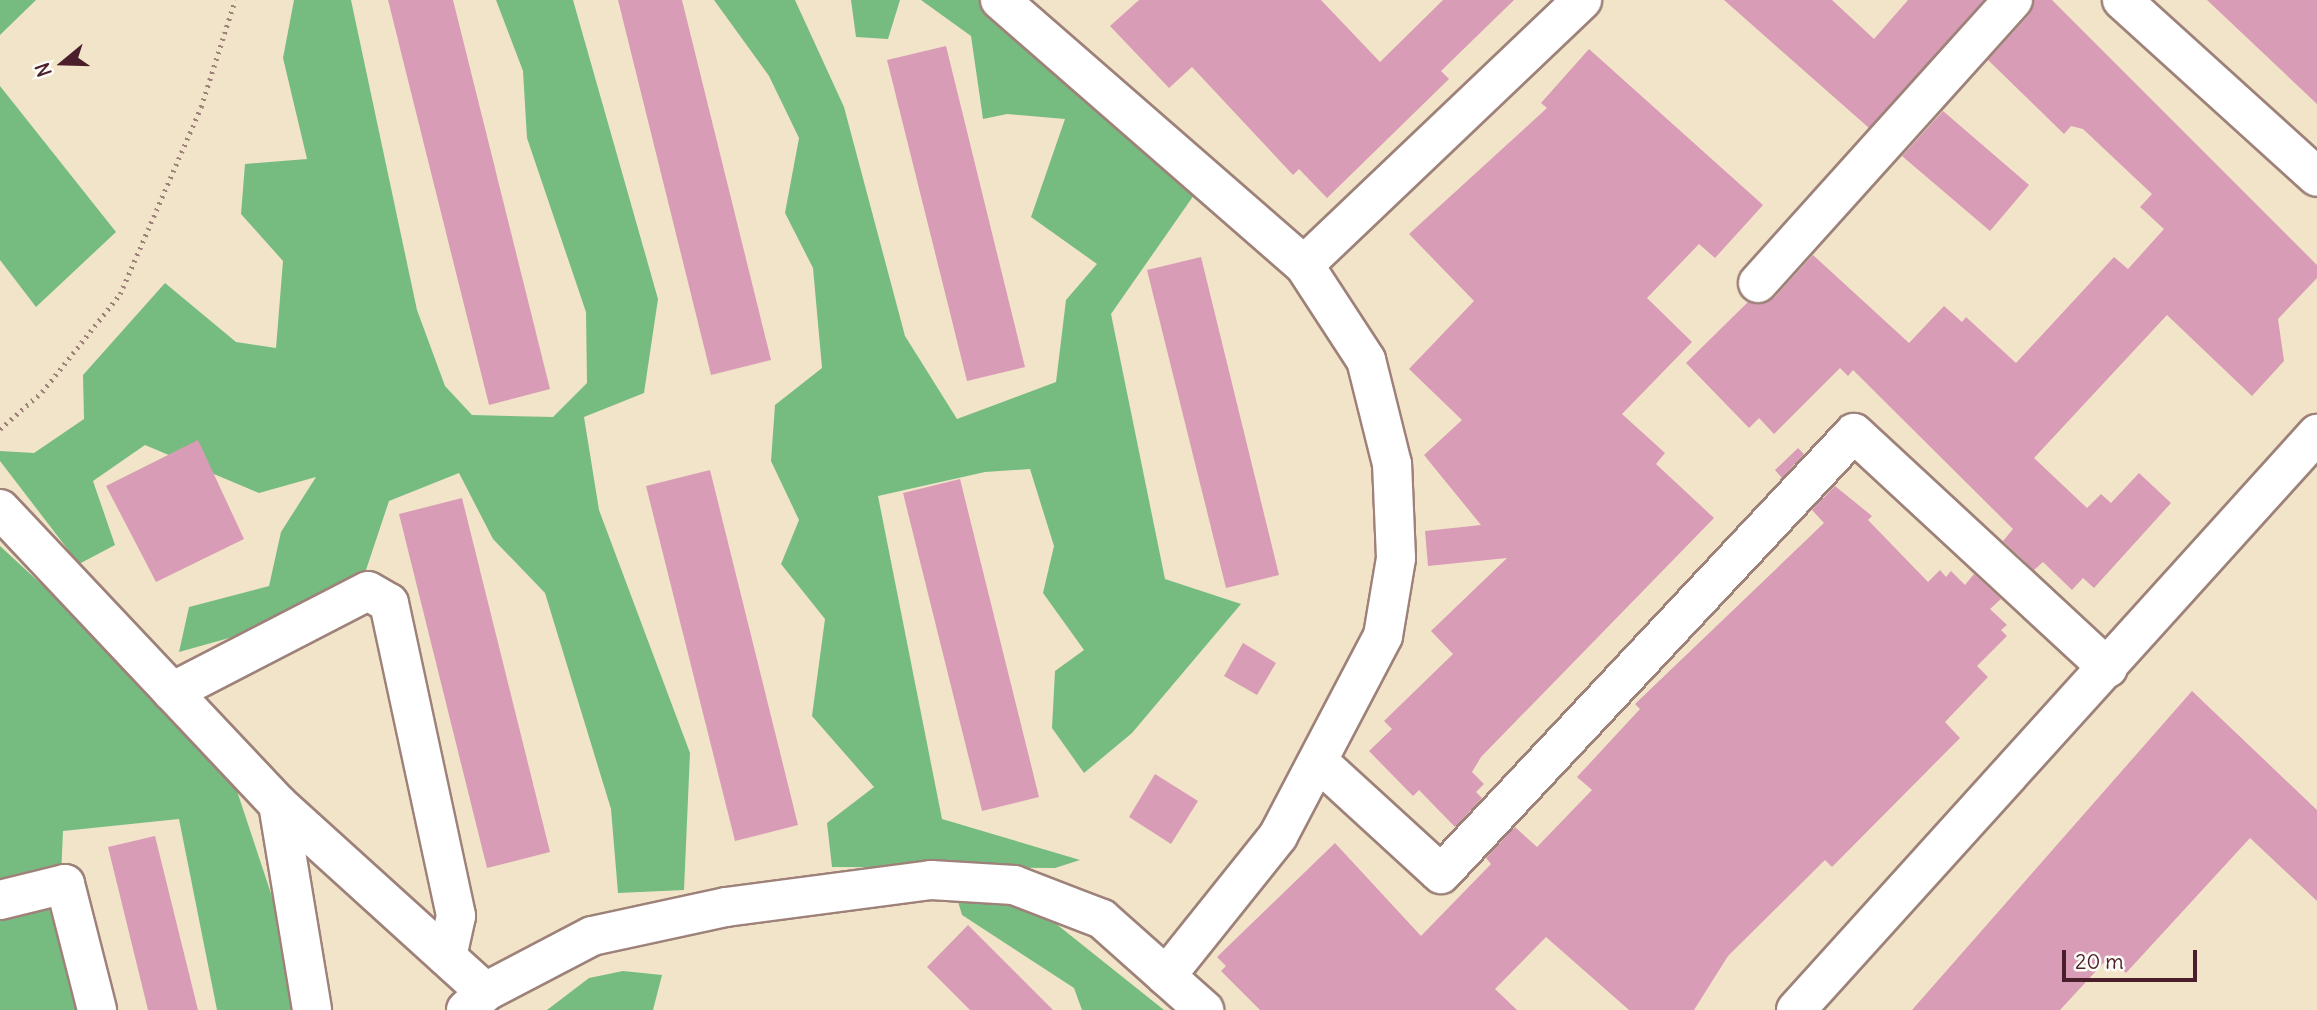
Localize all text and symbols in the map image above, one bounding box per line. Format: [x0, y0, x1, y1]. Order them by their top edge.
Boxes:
north arrow [28, 28, 98, 98]
text: N [30, 60, 57, 80]
scale bar [2065, 936, 2200, 980]
text: 20 m [2075, 948, 2124, 975]

